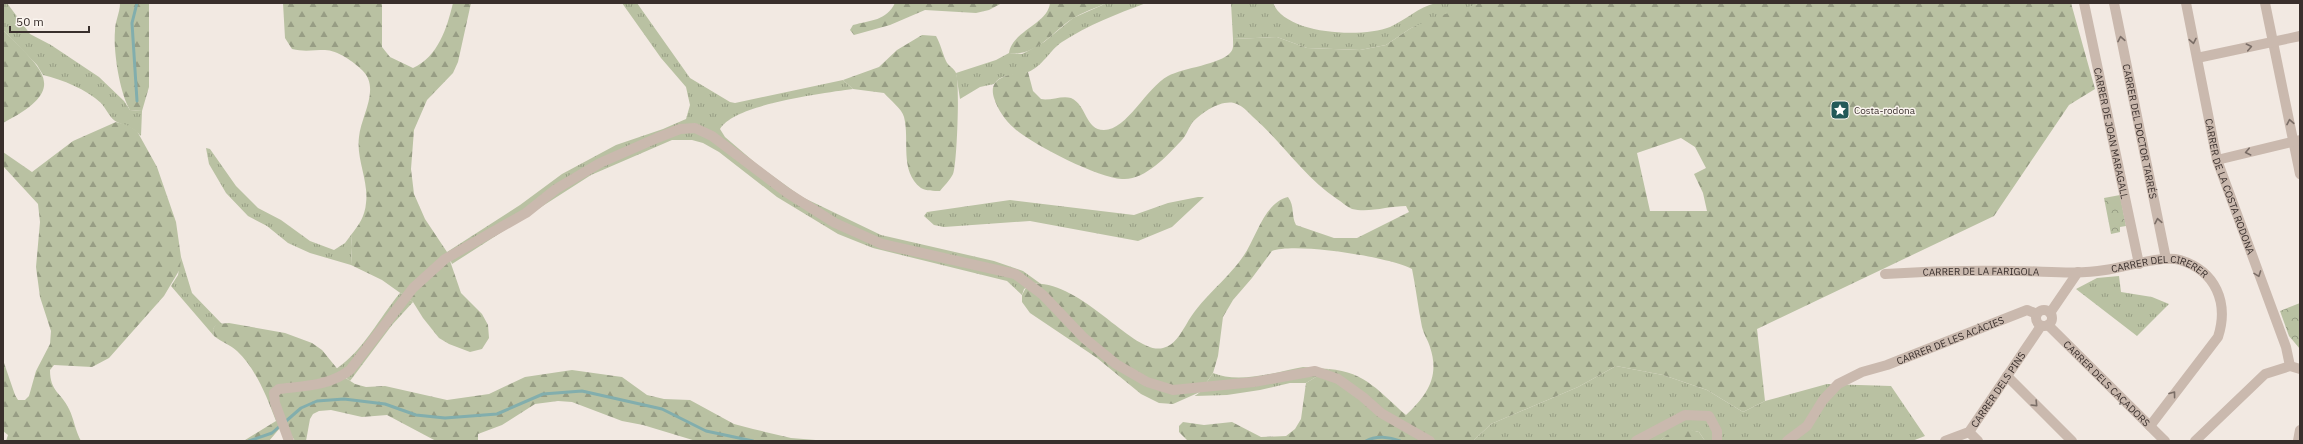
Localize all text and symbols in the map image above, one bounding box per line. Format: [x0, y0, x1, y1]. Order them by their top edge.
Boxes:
scale bar [10, 8, 89, 34]
text: 50 m [16, 14, 44, 29]
one-way arrow [2117, 36, 2125, 42]
one-way arrow [2189, 38, 2197, 44]
one-way arrow [2246, 44, 2252, 52]
street label: CARRER DEL DOCTOR TARRÉS [2120, 63, 2160, 200]
street label: CARRER DE JOAN MARAGALL [2091, 66, 2132, 200]
place icon: Costa-rodona [1829, 99, 1851, 121]
place label: Costa-rodona [1854, 104, 1916, 117]
street label: CARRER DE LA COSTA RODONA [2202, 117, 2258, 257]
one-way arrow [2286, 119, 2294, 126]
one-way arrow [2245, 148, 2252, 156]
one-way arrow [2154, 218, 2162, 224]
street label: CARRER DEL CIRERER [2110, 252, 2211, 280]
street label: CARRER DE LA FARIGOLA [1922, 264, 2040, 278]
one-way arrow [2254, 270, 2262, 277]
street label: CARRER DE LES ACÀCIES [1894, 313, 2006, 367]
street label: CARRER DELS CAÇADORS [2061, 338, 2153, 429]
street label: CARRER DELS PINS [1968, 349, 2028, 430]
one-way arrow [2168, 392, 2175, 399]
one-way arrow [2030, 399, 2038, 407]

